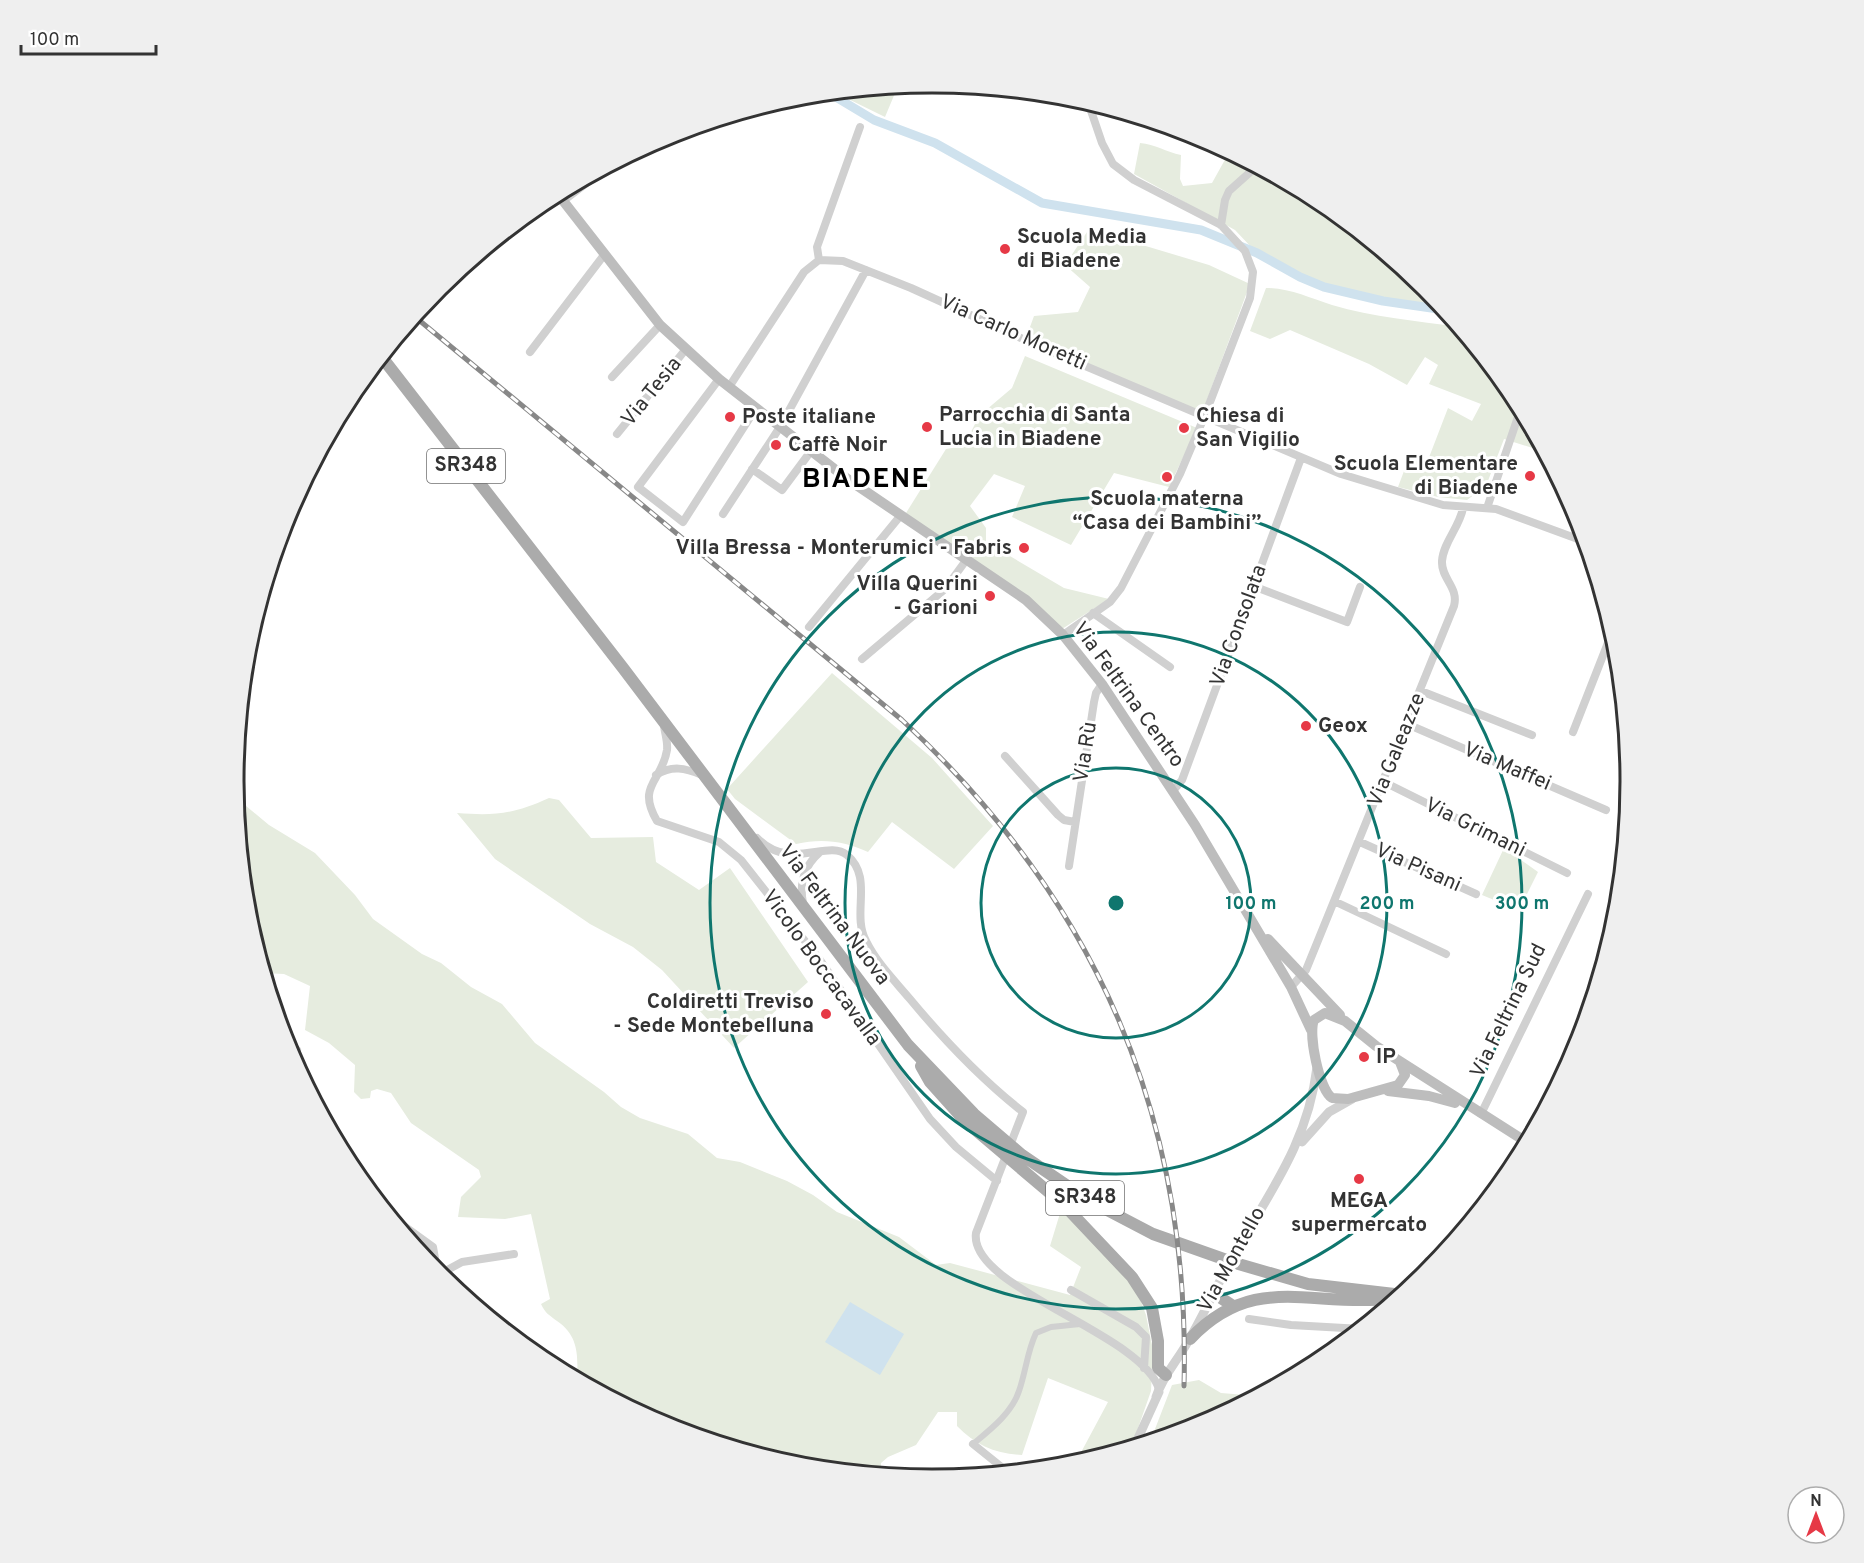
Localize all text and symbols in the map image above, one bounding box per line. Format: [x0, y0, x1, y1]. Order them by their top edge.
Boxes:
scale bar [21, 18, 156, 56]
text: 100 m [30, 29, 79, 52]
place label: Scuola Media di Biadene [1017, 224, 1147, 275]
marker: Scuola Media di Biadene [998, 242, 1012, 256]
street label: Via Carlo Moretti [935, 289, 1091, 377]
street label: Via Tesia [616, 352, 688, 432]
place label: Parrocchia di Santa Lucia in Biadene [939, 402, 1130, 453]
place label: Chiesa di San Vigilio [1196, 403, 1300, 454]
place label: Poste italiane [742, 404, 876, 431]
marker: Poste italiane [723, 410, 737, 424]
marker: Parrocchia di Santa Lucia in Biadene [920, 420, 934, 434]
marker: Chiesa di San Vigilio [1177, 421, 1191, 435]
place label: Caffè Noir [788, 432, 887, 459]
marker: Caffè Noir [769, 438, 783, 452]
road number: SR348 [427, 449, 505, 483]
place label: Scuola Elementare di Biadene [1334, 451, 1518, 502]
district label: BIADENE [802, 463, 930, 497]
marker: Scuola Elementare di Biadene [1523, 469, 1537, 483]
marker: Scuola materna “Casa dei Bambini” [1160, 470, 1174, 484]
place label: Scuola materna “Casa dei Bambini” [1073, 486, 1261, 537]
place label: Villa Bressa - Monterumici - Fabris [675, 535, 1012, 562]
marker: Villa Bressa - Monterumici - Fabris [1017, 541, 1031, 555]
street label: Via Consolata [1204, 561, 1274, 691]
place label: Villa Querini - Garioni [856, 571, 978, 622]
marker: Villa Querini - Garioni [983, 589, 997, 603]
street label: Via Feltrina Centro [1066, 617, 1190, 773]
street label: Via Galeazze [1362, 689, 1432, 811]
place label: Geox [1318, 713, 1368, 740]
marker: Geox [1299, 719, 1313, 733]
street label: Via Rù [1068, 720, 1104, 784]
street label: Via Maffei [1459, 736, 1555, 798]
street label: Via Grimani [1420, 792, 1530, 864]
street label: Via Pisani [1371, 837, 1465, 899]
street label: Via Feltrina Nuova [772, 839, 896, 991]
street label: Vicolo Boccacavalla [755, 885, 887, 1051]
centre of rings [1106, 893, 1126, 913]
text: 100 m [1225, 893, 1277, 916]
text: 200 m [1359, 893, 1415, 916]
text: 300 m [1495, 893, 1549, 916]
street label: Via Feltrina Sud [1465, 939, 1553, 1083]
place label: Coldiretti Treviso - Sede Montebelluna [613, 989, 814, 1040]
marker: Coldiretti Treviso - Sede Montebelluna [819, 1007, 833, 1021]
place label: IP [1376, 1044, 1396, 1071]
marker: IP [1357, 1050, 1371, 1064]
marker: MEGA supermercato [1352, 1172, 1366, 1186]
road number: SR348 [1046, 1181, 1124, 1215]
place label: MEGA supermercato [1291, 1188, 1427, 1239]
street label: Via Montello [1192, 1202, 1272, 1318]
north arrow [1786, 1485, 1846, 1545]
text: N [1810, 1492, 1822, 1512]

